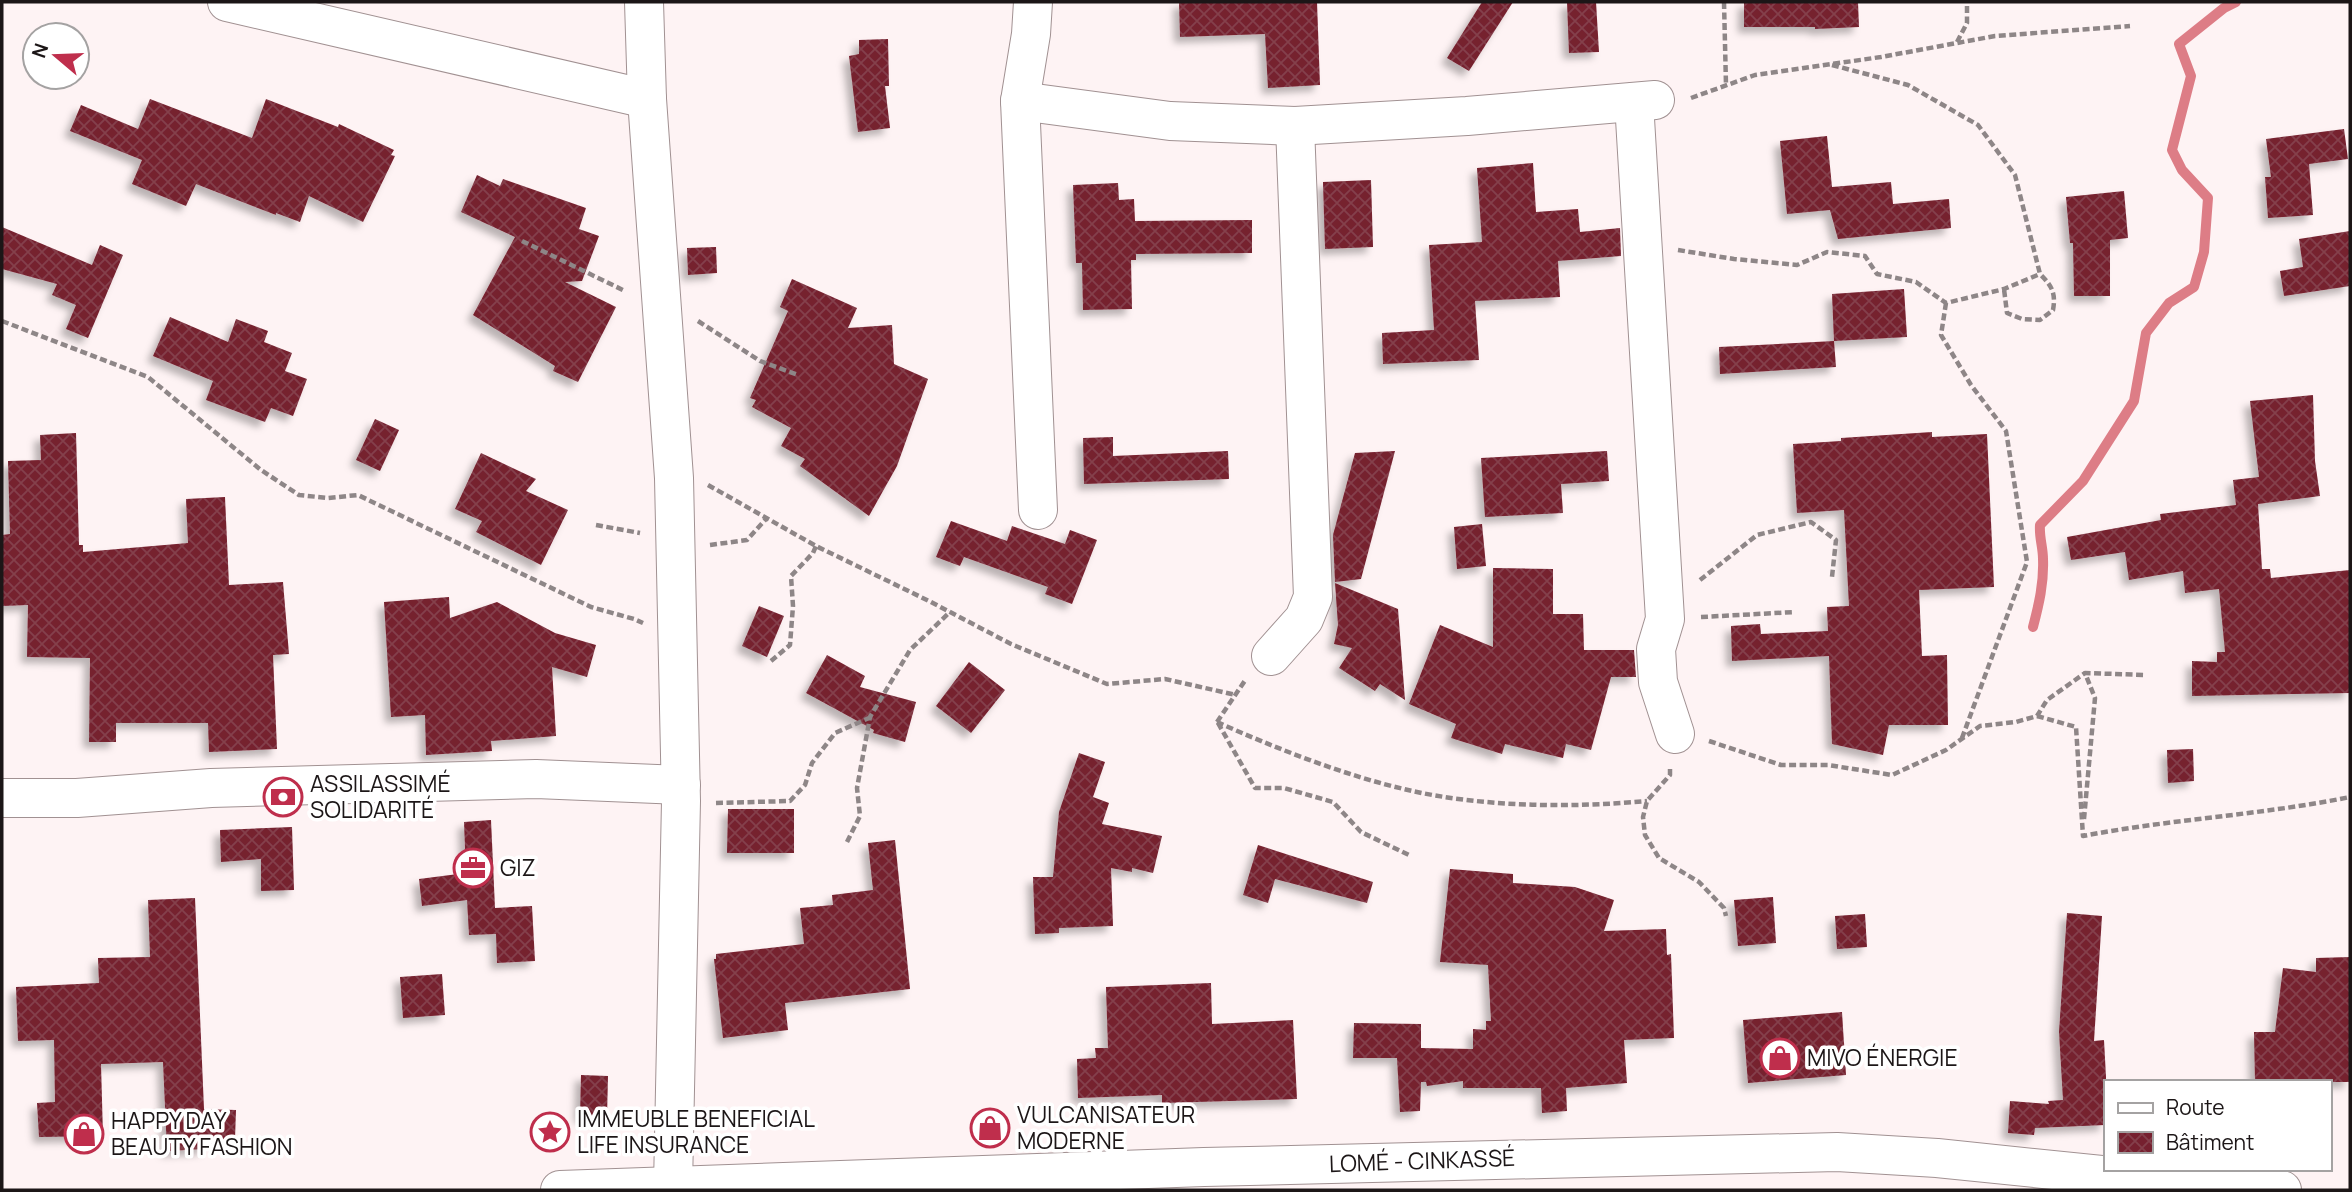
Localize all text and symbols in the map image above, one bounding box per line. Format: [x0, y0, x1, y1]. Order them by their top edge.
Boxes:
north arrow [21, 21, 91, 91]
text: N [25, 40, 54, 61]
place label: ASSILASSIMÉ SOLIDARITÉ [310, 767, 451, 825]
bank icon: ASSILASSIMÉ SOLIDARITÉ [262, 776, 304, 818]
office icon: GIZ [452, 847, 494, 889]
place label: GIZ [500, 851, 536, 883]
shop icon: MIVO ÉNERGIE [1759, 1037, 1801, 1079]
place label: MIVO ÉNERGIE [1807, 1041, 1958, 1073]
legend [2104, 1080, 2331, 1171]
text: Route [2166, 1093, 2224, 1121]
place label: VULCANISATEUR MODERNE [1017, 1098, 1195, 1156]
place label: IMMEUBLE BENEFICIAL LIFE INSURANCE [577, 1102, 815, 1160]
place label: HAPPY DAY BEAUTY FASHION [111, 1104, 292, 1162]
shop icon: VULCANISATEUR MODERNE [969, 1107, 1011, 1149]
place icon: IMMEUBLE BENEFICIAL LIFE INSURANCE [529, 1111, 571, 1153]
shop icon: HAPPY DAY BEAUTY FASHION [63, 1113, 105, 1155]
text: Bâtiment [2166, 1128, 2254, 1156]
street label: LOMÉ - CINKASSÉ [1328, 1141, 1516, 1179]

